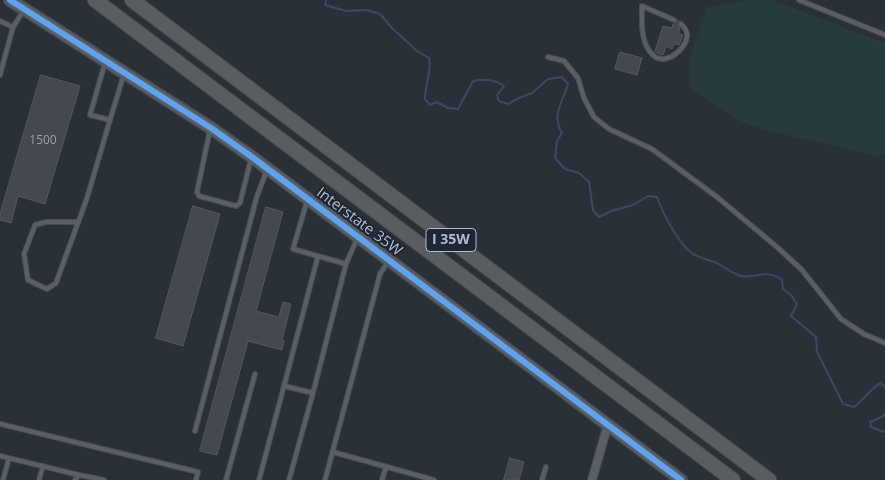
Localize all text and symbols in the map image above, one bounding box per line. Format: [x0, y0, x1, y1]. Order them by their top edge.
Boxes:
house number: 1500 [29, 134, 57, 148]
street label: Interstate 35W [313, 184, 405, 260]
road number: I 35W [426, 228, 476, 252]

